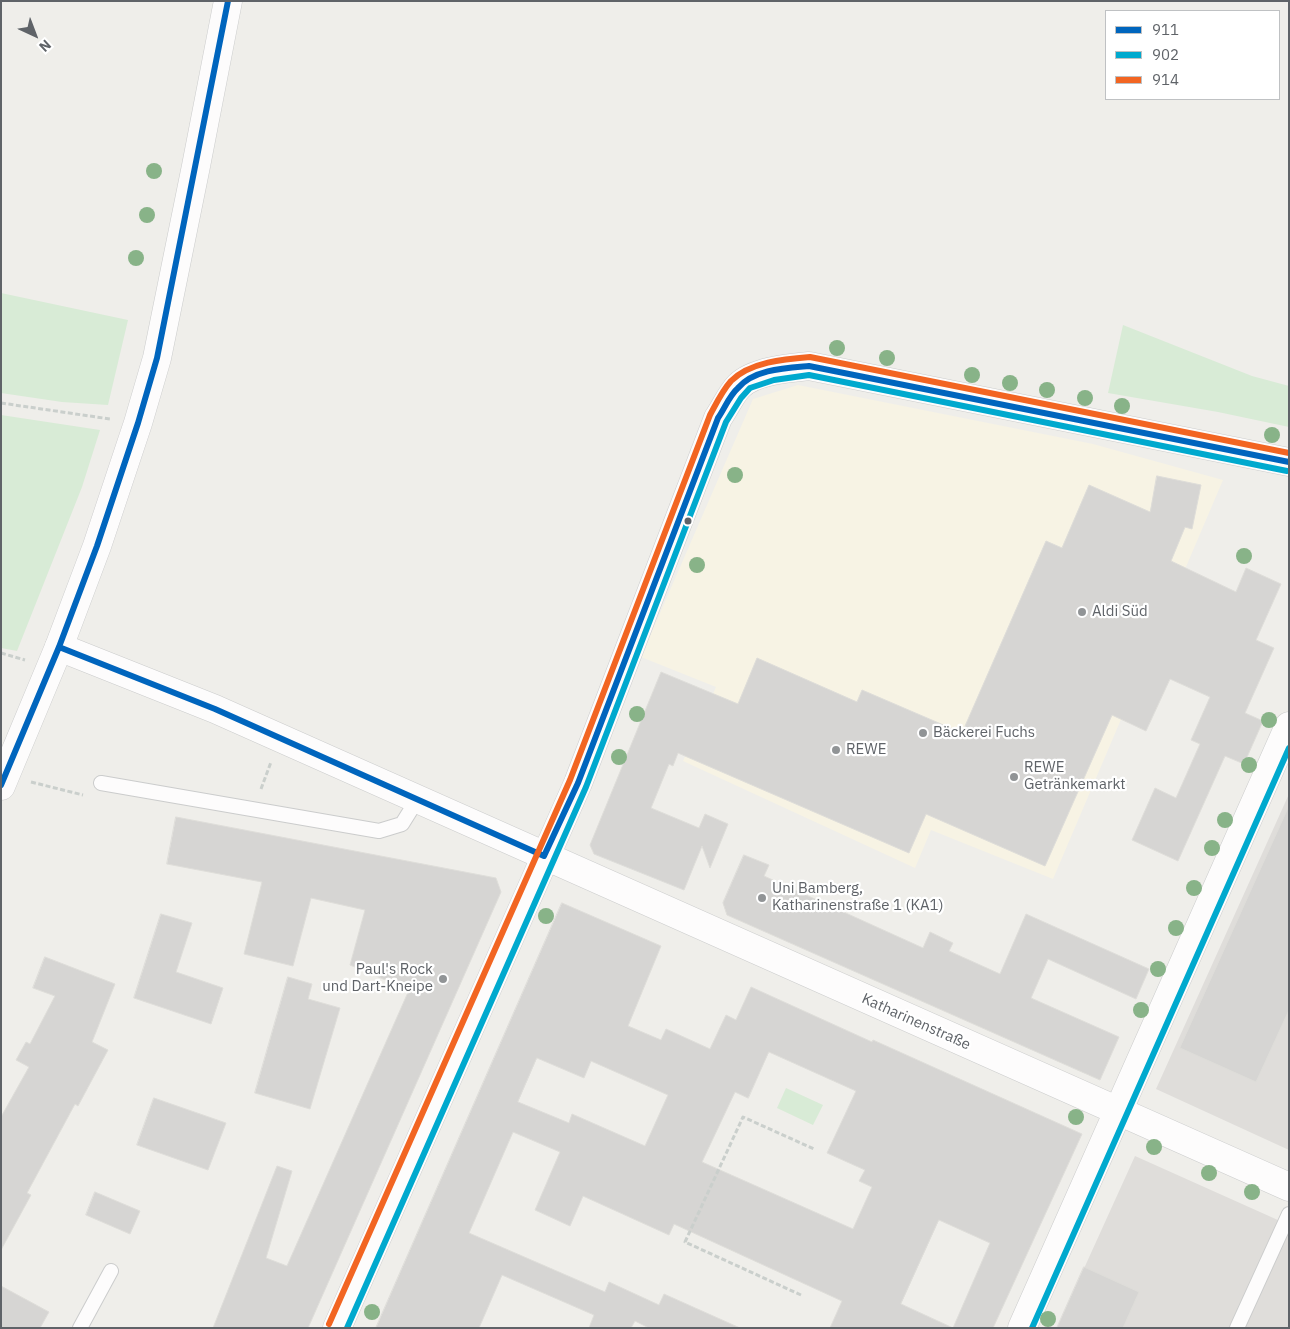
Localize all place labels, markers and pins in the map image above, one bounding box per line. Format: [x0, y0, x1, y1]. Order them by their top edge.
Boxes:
unlabelled marker [683, 516, 693, 526]
place label: Aldi Süd [1092, 603, 1148, 621]
marker: Aldi Süd [1076, 606, 1088, 618]
place label: Bäckerei Fuchs [933, 724, 1035, 742]
marker: Bäckerei Fuchs [917, 727, 929, 739]
place label: REWE [846, 741, 886, 759]
marker: REWE [830, 744, 842, 756]
place label: REWE Getränkemarkt [1024, 759, 1125, 794]
marker: REWE Getränkemarkt [1008, 771, 1020, 783]
place label: Uni Bamberg, Katharinenstraße 1 (KA1) [772, 880, 944, 915]
marker: Uni Bamberg, Katharinenstraße 1 (KA1) [756, 892, 768, 904]
place label: Paul's Rock und Dart-Kneipe [322, 961, 433, 996]
marker: Paul's Rock und Dart-Kneipe [437, 973, 449, 985]

